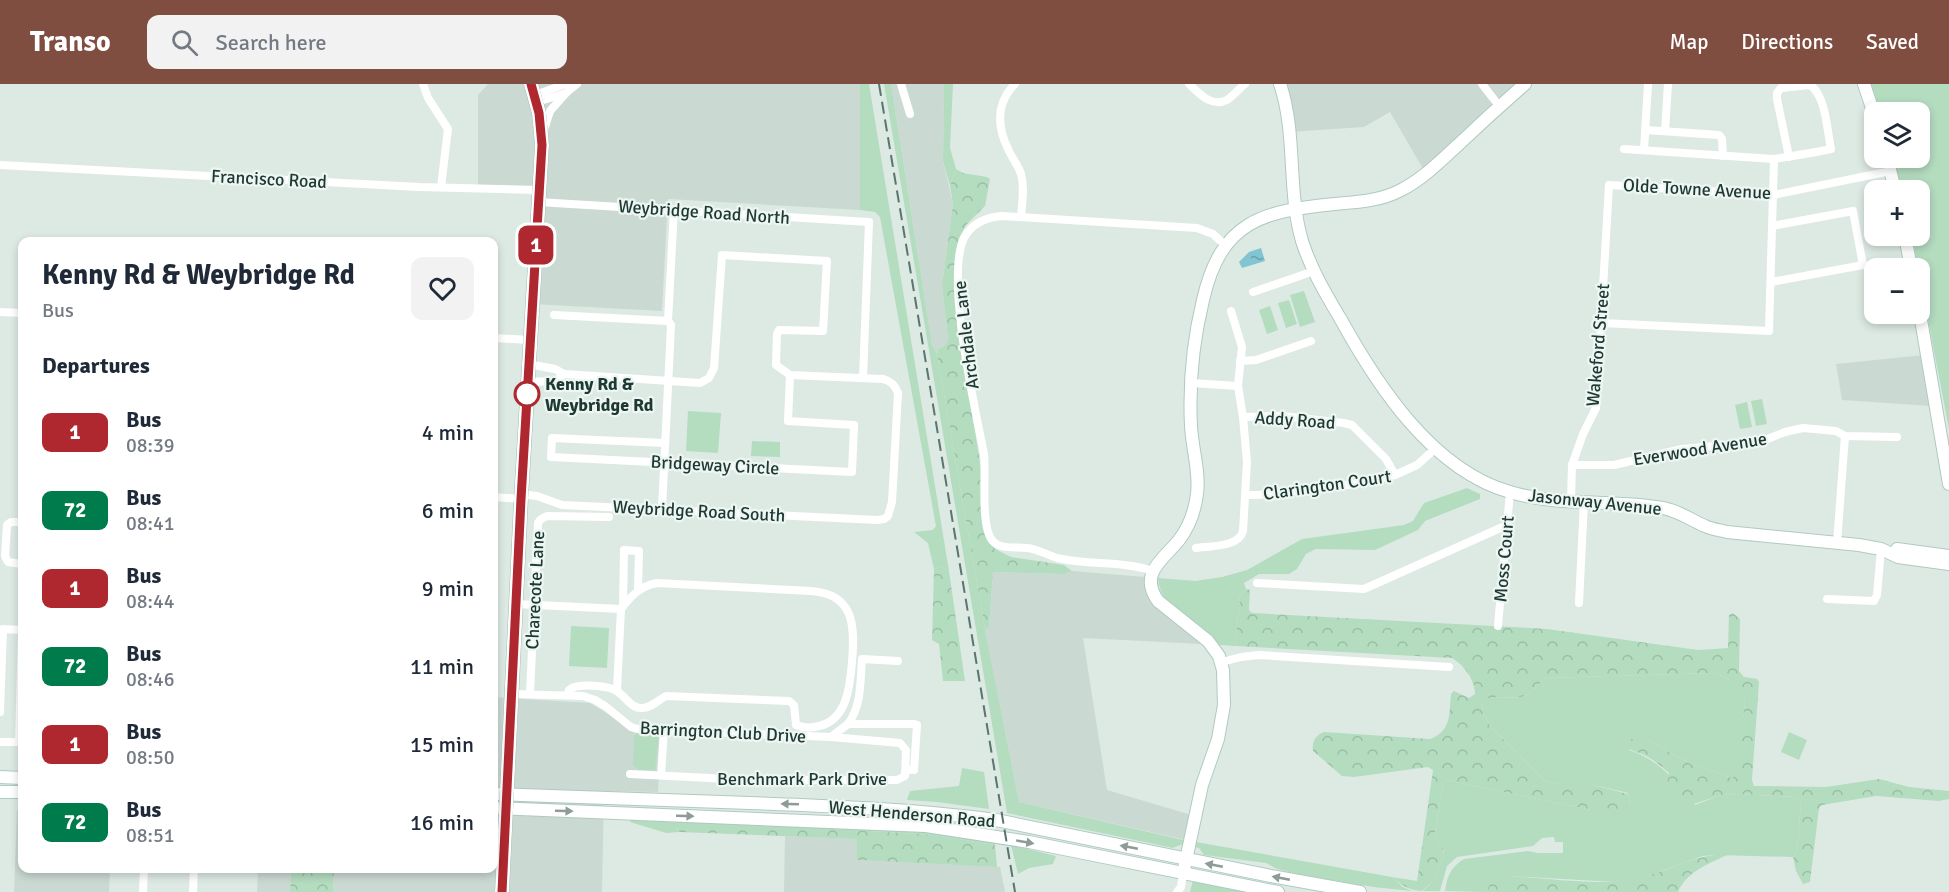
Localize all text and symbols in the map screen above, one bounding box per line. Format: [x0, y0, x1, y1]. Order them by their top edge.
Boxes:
search box [147, 15, 567, 69]
text: Transo [30, 25, 111, 59]
icon: search [168, 26, 201, 59]
text: Search here [216, 29, 326, 56]
text: Map [1670, 29, 1708, 55]
text: Directions [1741, 29, 1833, 55]
text: Saved [1866, 29, 1919, 55]
map controls [1864, 102, 1930, 324]
button: layers [1864, 102, 1930, 168]
street label: Francisco Road [210, 165, 328, 193]
street label: Olde Towne Avenue [1622, 174, 1772, 204]
button: + [1864, 180, 1930, 246]
street label: Weybridge Road North [617, 195, 791, 229]
line badge: 1 [516, 226, 556, 264]
text: 1 [530, 232, 542, 258]
button: heart [411, 257, 474, 320]
text: Kenny Rd & Weybridge Rd [42, 258, 355, 292]
button: − [1864, 258, 1930, 324]
street label: Archdale Lane [948, 279, 984, 391]
street label: Wakeford Street [1582, 283, 1614, 407]
text: Bus [42, 298, 74, 323]
text: Departures [42, 352, 150, 379]
place label: Kenny Rd & Weybridge Rd [545, 373, 654, 416]
marker: Kenny Rd & Weybridge Rd [514, 381, 540, 407]
text: Bus [126, 406, 161, 433]
street label: Addy Road [1254, 406, 1336, 434]
text: 1 [69, 419, 81, 445]
text: 4 min [422, 419, 474, 446]
street label: Everwood Avenue [1632, 428, 1768, 470]
text: 08:39 [126, 433, 175, 458]
street label: Bridgeway Circle [650, 451, 780, 479]
street label: Clarington Court [1262, 465, 1392, 505]
text: Bus [126, 484, 161, 511]
street label: Jasonway Avenue [1527, 484, 1663, 520]
street label: Weybridge Road South [612, 495, 786, 527]
text: 72 [64, 497, 86, 523]
text: 6 min [422, 497, 474, 524]
text: 08:41 [126, 511, 175, 536]
street label: Moss Court [1489, 515, 1519, 603]
street label: Charecote Lane [521, 530, 549, 650]
text: Bus [126, 562, 161, 589]
text: 1 [69, 575, 81, 601]
text: 9 min [422, 575, 474, 602]
text: 08:44 [126, 589, 175, 614]
text: Bus [126, 640, 161, 667]
text: 72 [64, 653, 86, 679]
text: 11 min [410, 653, 474, 680]
text: 08:46 [126, 667, 175, 692]
street label: Barrington Club Drive [639, 717, 807, 747]
text: Bus [126, 718, 161, 745]
text: 1 [69, 731, 81, 757]
text: 15 min [410, 731, 474, 758]
text: 08:50 [126, 745, 175, 770]
street label: Benchmark Park Drive [717, 768, 887, 790]
text: Bus [126, 796, 161, 823]
street label: West Henderson Road [828, 796, 996, 832]
one-way arrow [781, 800, 800, 809]
one-way arrow [555, 806, 574, 815]
text: 72 [64, 809, 86, 835]
text: 16 min [410, 809, 474, 836]
one-way arrow [675, 811, 694, 821]
text: 08:51 [126, 823, 175, 848]
one-way arrow [1016, 838, 1035, 847]
one-way arrow [1119, 842, 1138, 851]
one-way arrow [1204, 860, 1223, 869]
one-way arrow [1272, 873, 1291, 882]

